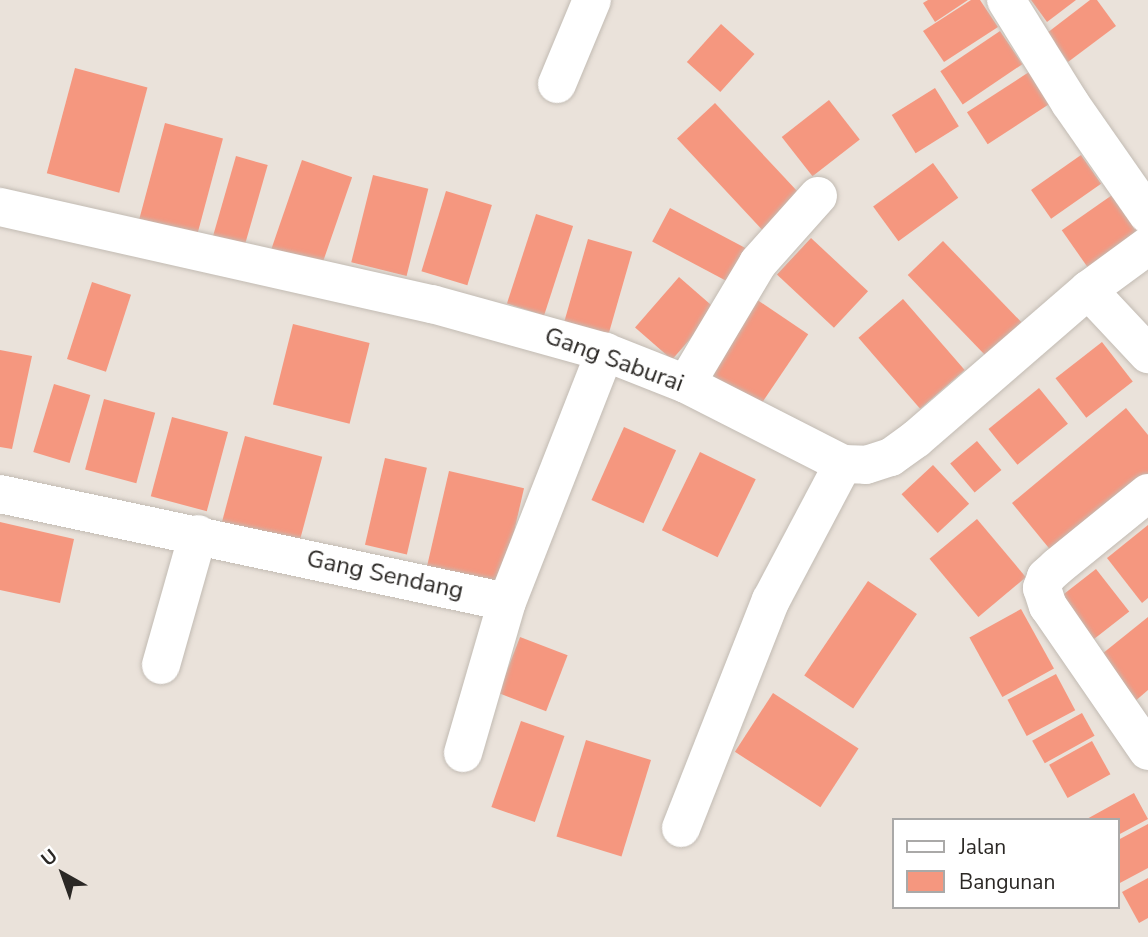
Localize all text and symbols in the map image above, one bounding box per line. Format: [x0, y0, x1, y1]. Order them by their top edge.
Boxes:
street label: Gang Saburai [541, 322, 687, 398]
street label: Gang Sendang [304, 544, 466, 606]
legend [892, 818, 1120, 909]
text: Jalan [959, 833, 1006, 861]
north arrow [28, 839, 98, 909]
text: U [36, 843, 63, 872]
text: Bangunan [959, 868, 1055, 896]

